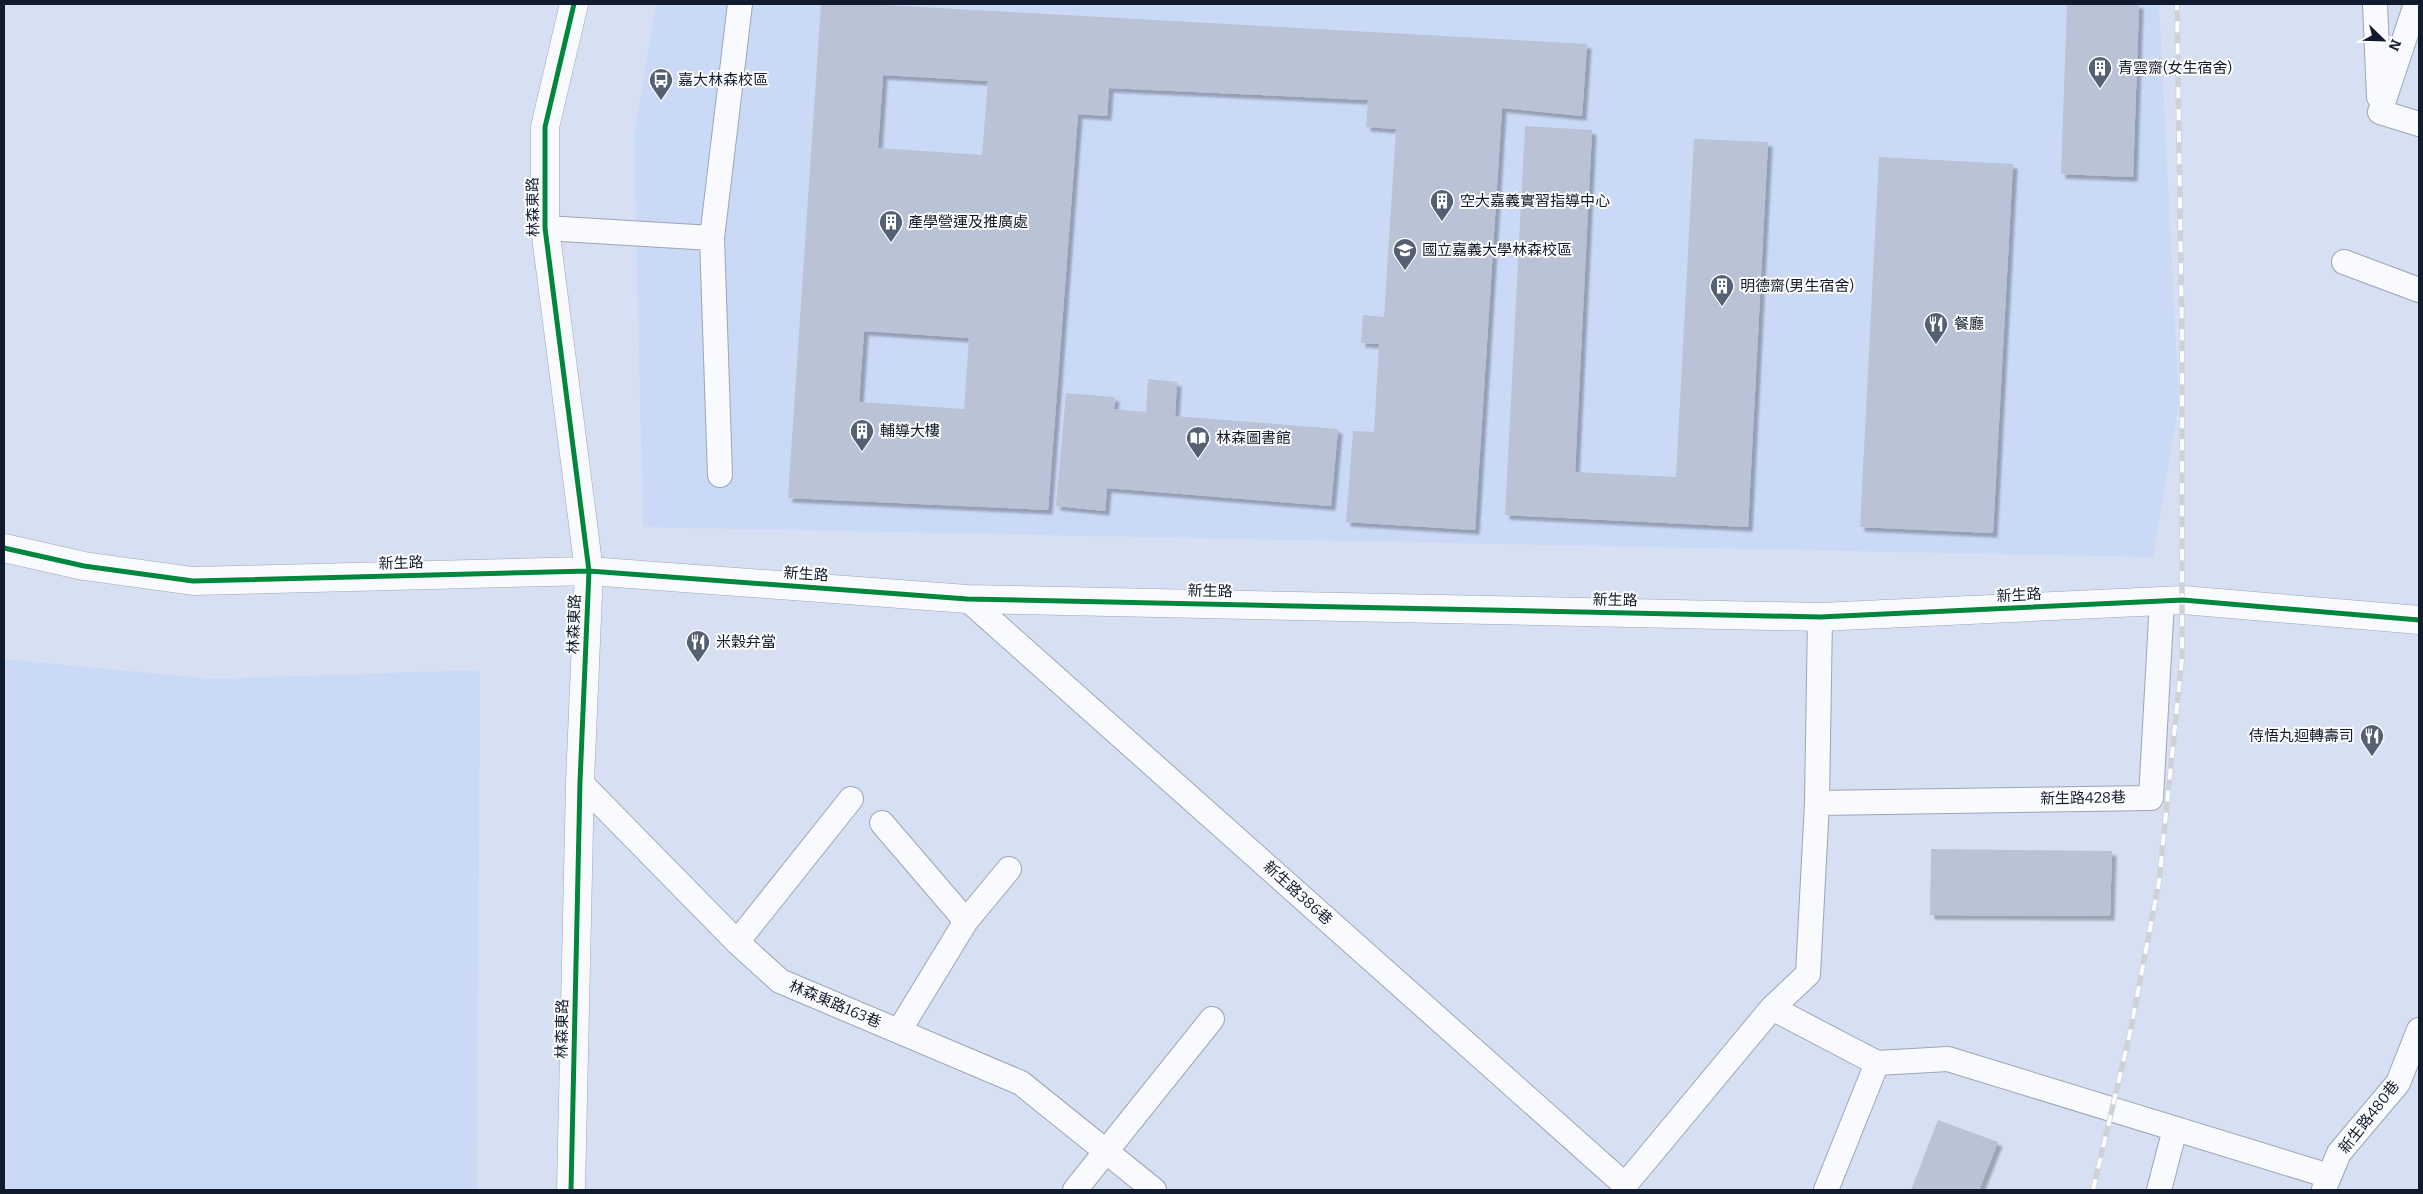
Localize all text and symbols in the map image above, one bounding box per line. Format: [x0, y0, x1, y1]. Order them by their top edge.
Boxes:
north arrow [2358, 15, 2408, 65]
text: N [2384, 37, 2404, 53]
building icon: 青雲齋(女生宿舍) [2087, 55, 2113, 89]
place label: 青雲齋(女生宿舍) [2118, 59, 2232, 77]
bus stop icon: 嘉大林森校區 [648, 67, 674, 101]
place label: 嘉大林森校區 [678, 71, 768, 89]
street label: 林森東路 [523, 177, 543, 237]
building icon: 空大嘉義實習指導中心 [1429, 188, 1455, 222]
place label: 空大嘉義實習指導中心 [1460, 192, 1610, 210]
building icon: 產學營運及推廣處 [878, 209, 904, 243]
place label: 產學營運及推廣處 [908, 213, 1028, 231]
school or university icon: 國立嘉義大學林森校區 [1392, 237, 1418, 271]
place label: 國立嘉義大學林森校區 [1422, 241, 1572, 259]
building icon: 明德齋(男生宿舍) [1709, 273, 1735, 307]
place label: 明德齋(男生宿舍) [1740, 277, 1854, 295]
restaurant icon: 餐廳 [1923, 311, 1949, 345]
place label: 餐廳 [1954, 315, 1984, 333]
building icon: 輔導大樓 [849, 418, 875, 452]
place label: 輔導大樓 [880, 422, 940, 440]
library icon: 林森圖書館 [1185, 425, 1211, 459]
place label: 林森圖書館 [1216, 429, 1291, 447]
street label: 新生路 [378, 553, 424, 573]
street label: 新生路 [783, 563, 829, 585]
street label: 新生路 [1187, 582, 1233, 600]
street label: 新生路 [1996, 585, 2042, 605]
street label: 新生路 [1592, 591, 1638, 609]
street label: 林森東路 [564, 594, 584, 654]
restaurant icon: 米穀弁當 [685, 629, 711, 663]
place label: 米穀弁當 [716, 633, 776, 651]
restaurant icon: 侍悟丸迴轉壽司 [2359, 723, 2385, 757]
place label: 侍悟丸迴轉壽司 [2249, 727, 2354, 745]
street label: 新生路428巷 [2040, 788, 2126, 808]
street label: 新生路386巷 [1260, 857, 1336, 929]
street label: 林森東路163巷 [786, 977, 884, 1031]
street label: 林森東路 [552, 999, 572, 1059]
street label: 新生路480巷 [2335, 1077, 2403, 1157]

